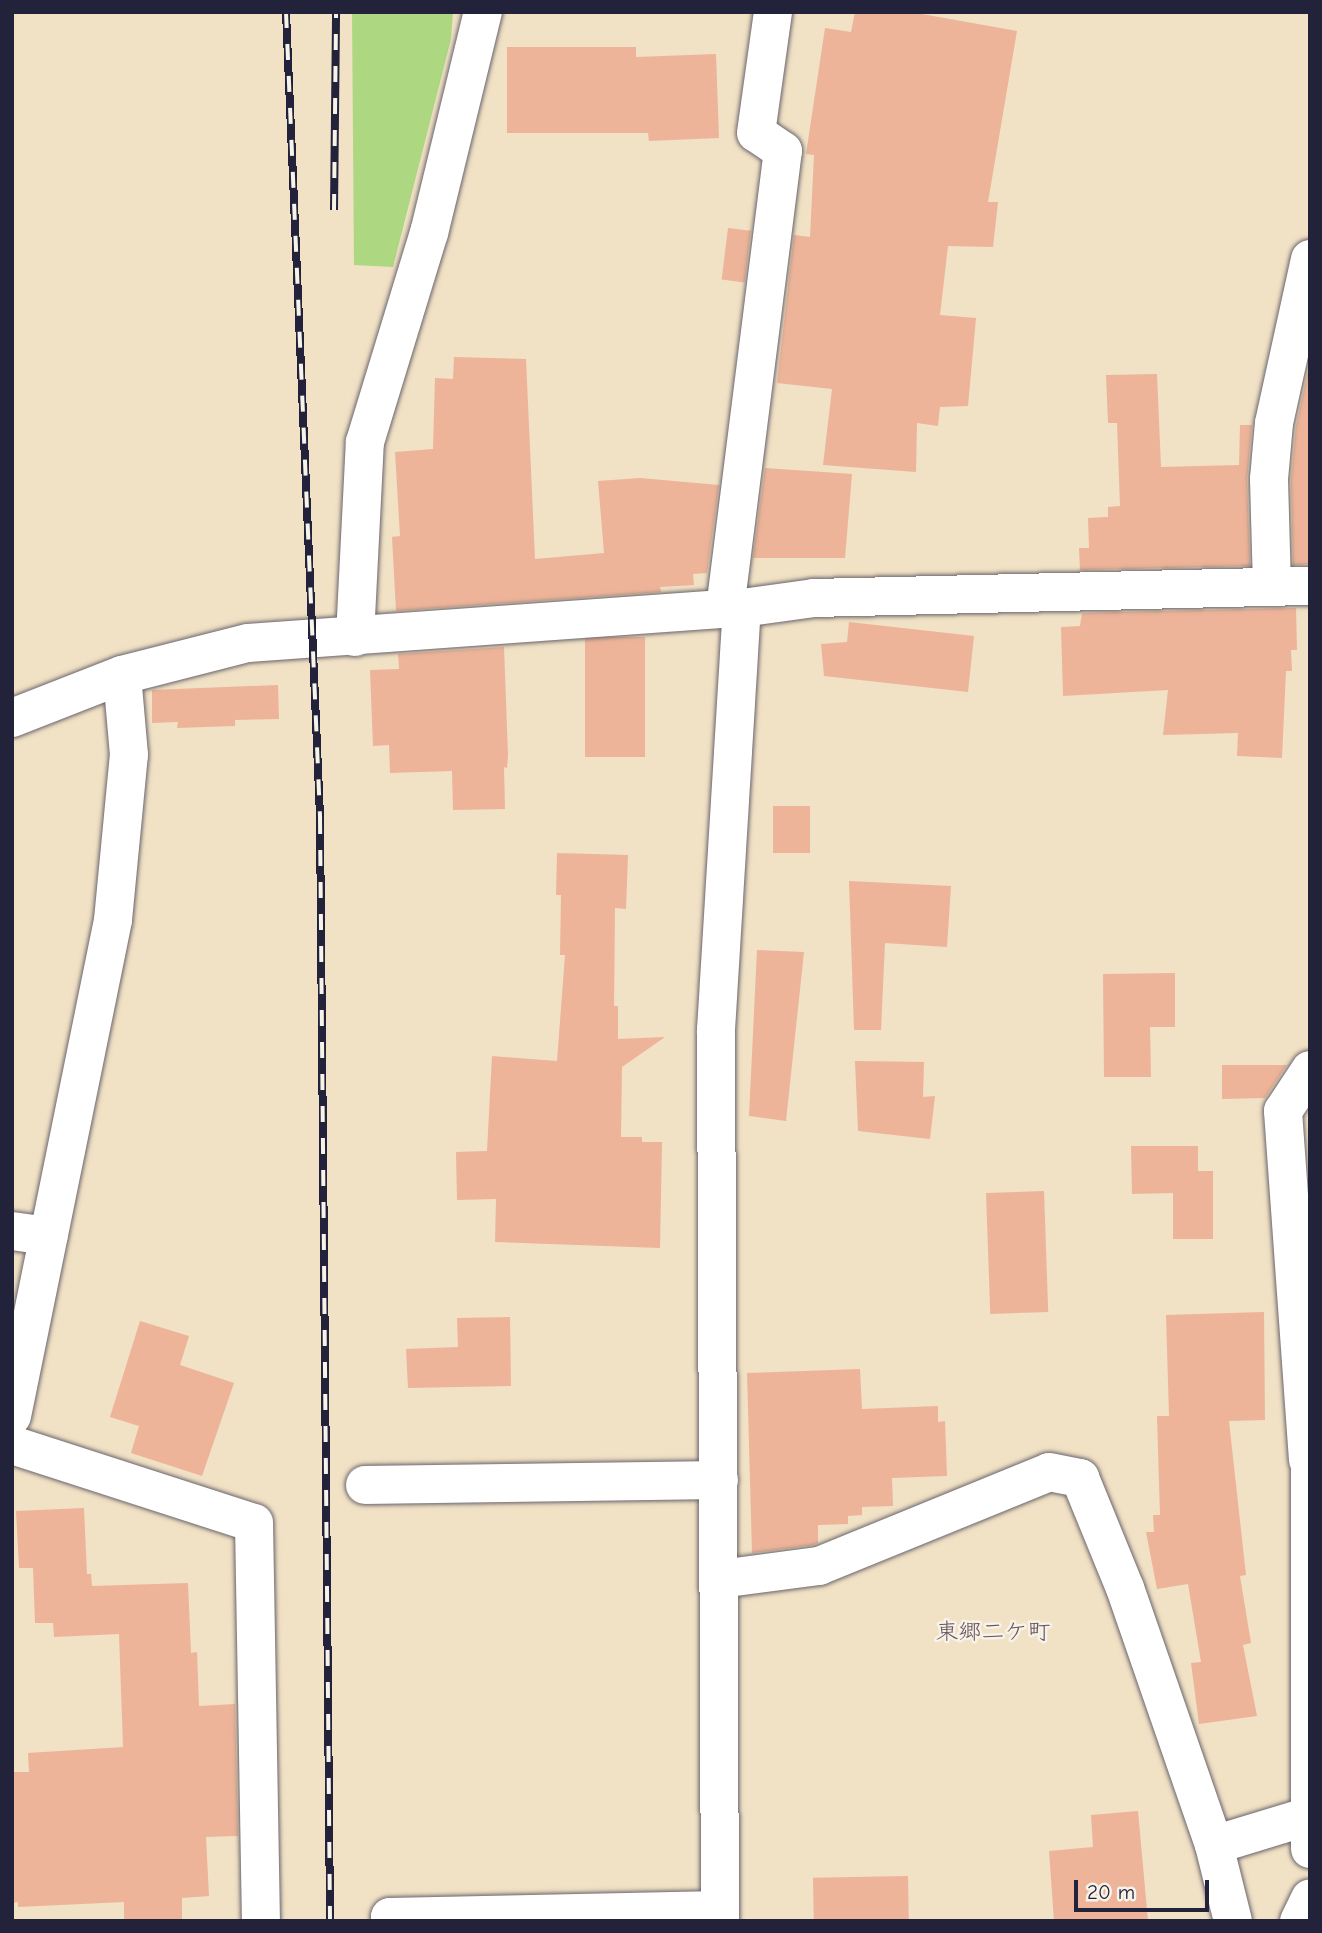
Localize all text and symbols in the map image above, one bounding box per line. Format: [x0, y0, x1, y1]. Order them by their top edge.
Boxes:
district label: 東郷二ケ町 [936, 1618, 1050, 1646]
scale bar [1077, 1867, 1212, 1911]
text: 20 m [1087, 1880, 1135, 1904]

